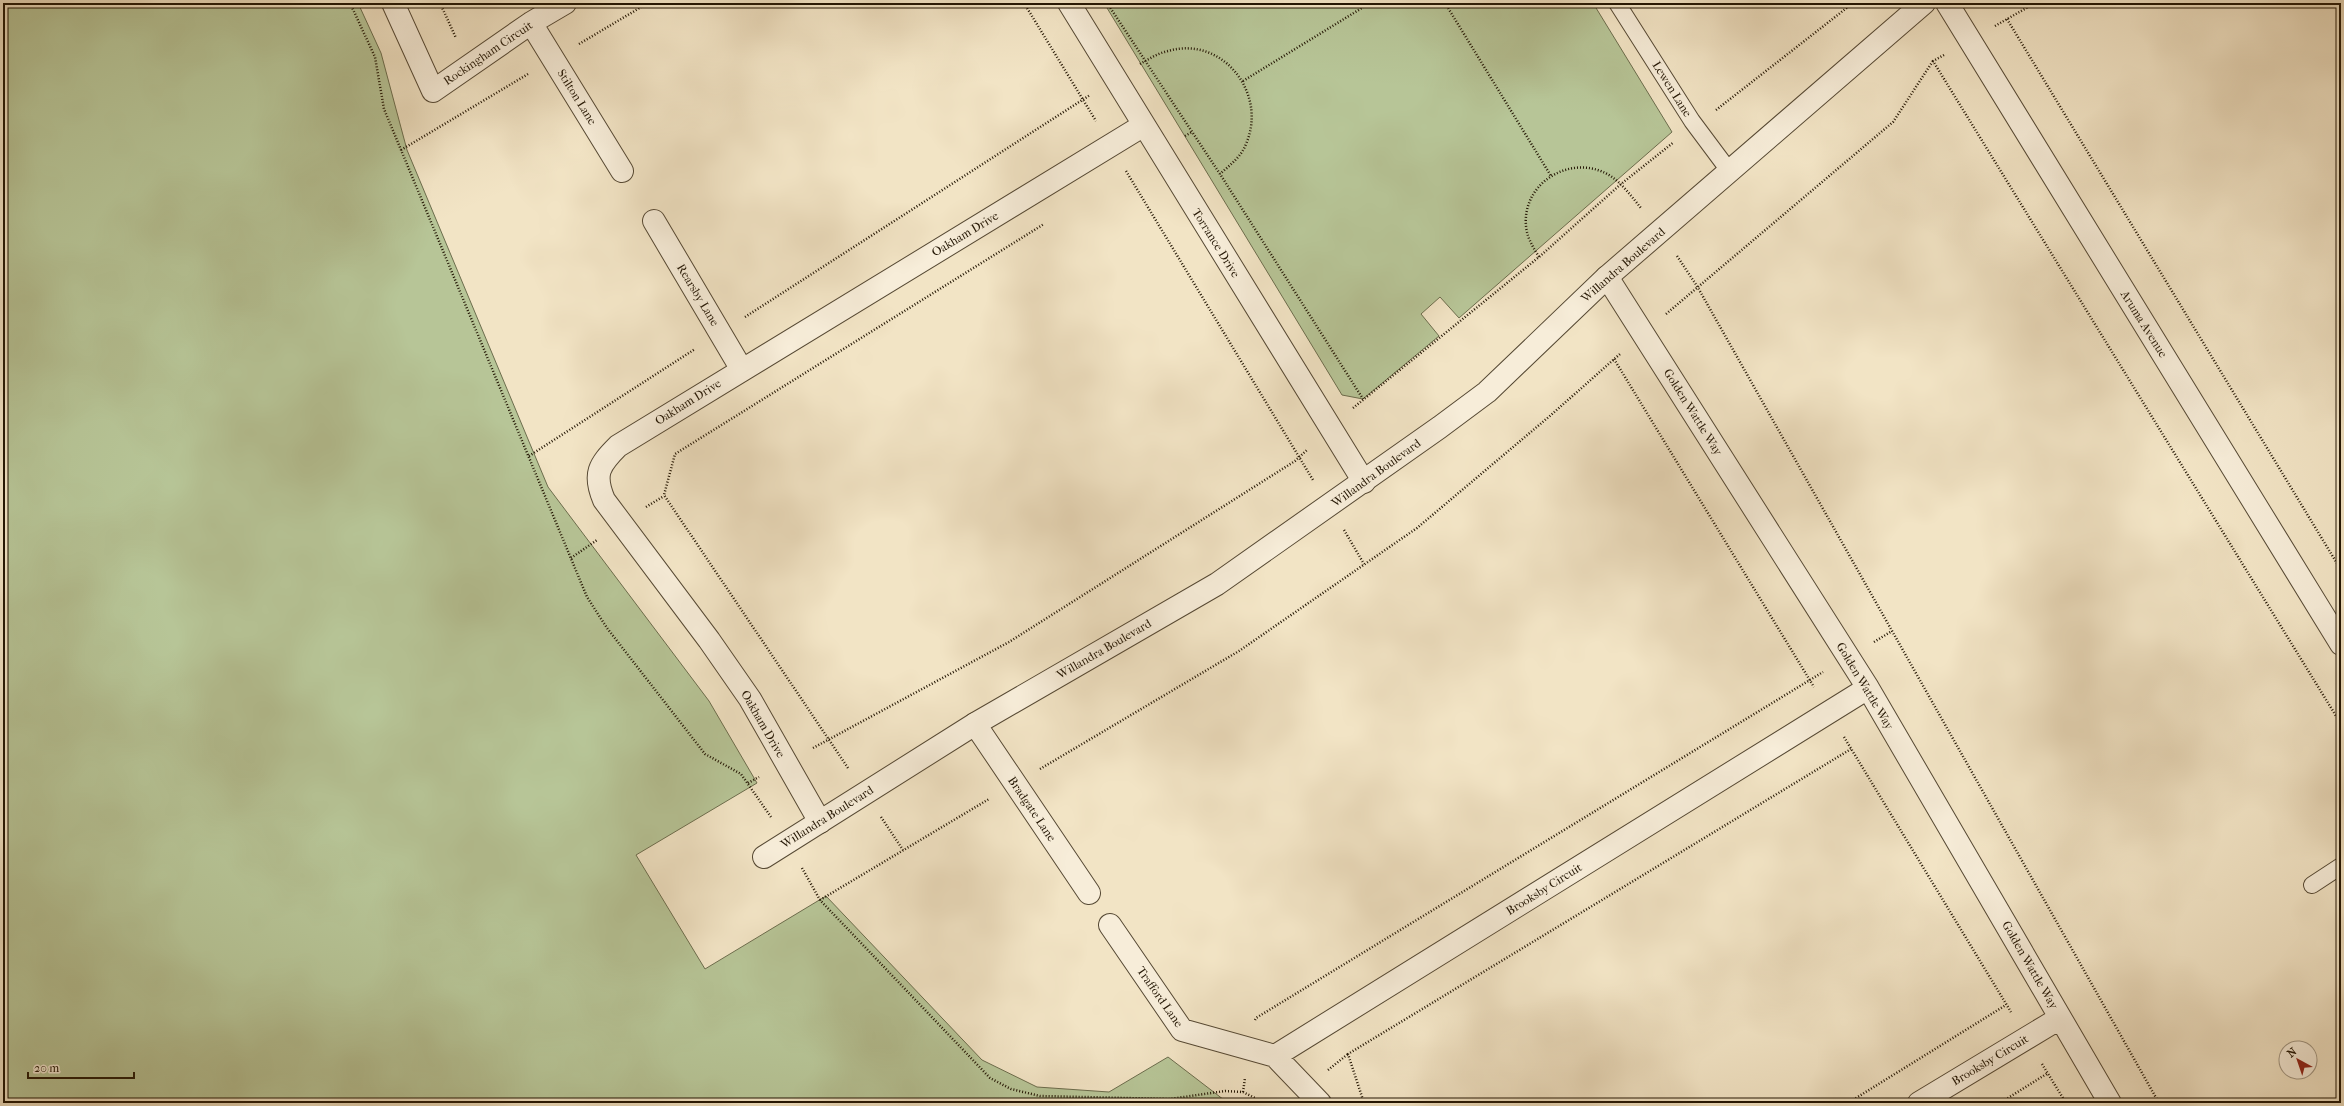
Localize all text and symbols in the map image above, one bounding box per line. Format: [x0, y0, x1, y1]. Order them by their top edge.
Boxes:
street label: Rockingham Circuit [441, 18, 536, 88]
street label: Lewen Lane [1649, 59, 1695, 119]
street label: Stilton Lane [554, 67, 600, 127]
street label: Torrance Drive [1189, 206, 1243, 280]
street label: Oakham Drive [929, 209, 1001, 259]
street label: Willandra Boulevard [1577, 224, 1668, 306]
street label: Rearsby Lane [674, 261, 722, 329]
street label: Aruma Avenue [2117, 287, 2170, 360]
street label: Golden Wattle Way [1661, 366, 1726, 458]
street label: Oakham Drive [652, 376, 724, 428]
street label: Willandra Boulevard [1328, 436, 1424, 511]
street label: Willandra Boulevard [1053, 616, 1154, 682]
street label: Golden Wattle Way [1833, 640, 1897, 733]
street label: Oakham Drive [738, 688, 788, 760]
street label: Bradgate Lane [1005, 774, 1059, 844]
street label: Willandra Boulevard [777, 783, 876, 852]
street label: Brooksby Circuit [1503, 860, 1585, 918]
street label: Golden Wattle Way [1999, 919, 2061, 1012]
street label: Trafford Lane [1134, 964, 1186, 1030]
street label: Brooksby Circuit [1949, 1031, 2031, 1088]
north arrow [2278, 1040, 2318, 1080]
text: N [2285, 1045, 2300, 1060]
scale bar [28, 1054, 134, 1080]
text: 20 m [34, 1061, 59, 1075]

